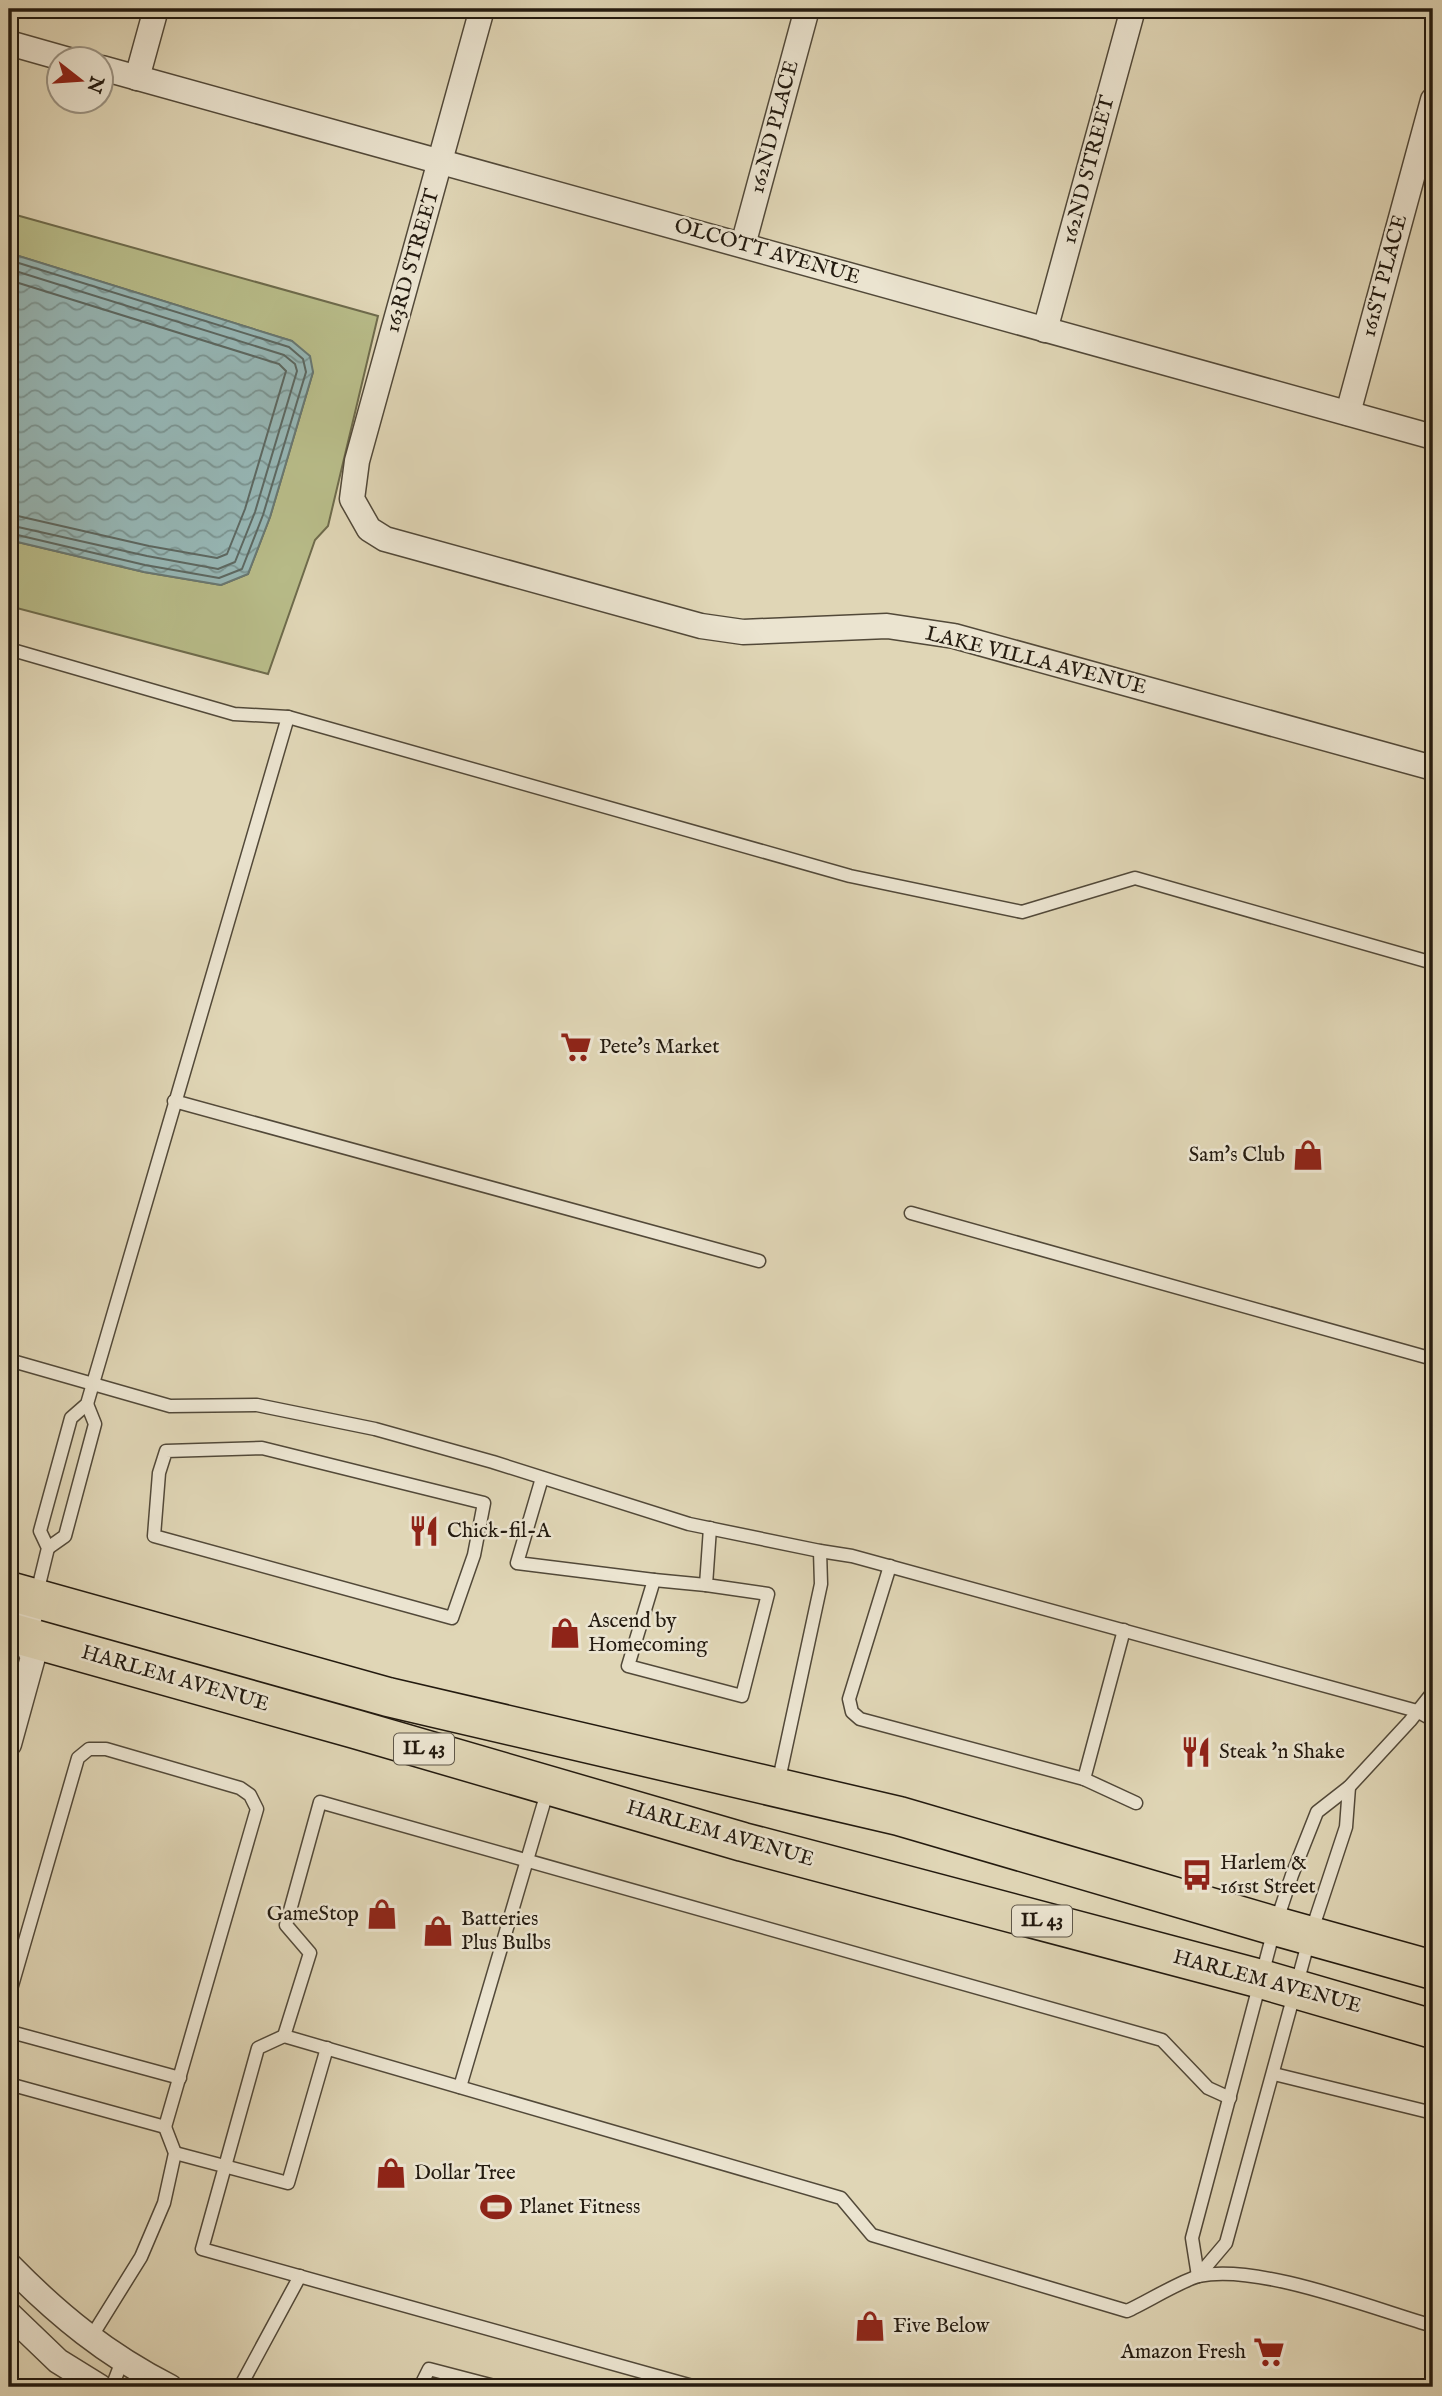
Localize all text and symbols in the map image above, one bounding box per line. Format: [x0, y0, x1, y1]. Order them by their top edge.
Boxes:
north arrow [46, 46, 116, 116]
street label: 162ND PLACE [744, 57, 806, 197]
text: N [80, 72, 109, 96]
street label: 162ND STREET [1056, 92, 1122, 247]
street label: 163RD STREET [380, 185, 447, 336]
street label: 161ST PLACE [1356, 212, 1414, 340]
street label: OLCOTT AVENUE [671, 213, 863, 291]
street label: LAKE VILLA AVENUE [923, 620, 1149, 702]
supermarket icon: Pete's Market [559, 1030, 593, 1064]
place label: Pete's Market [599, 1034, 719, 1061]
shop icon: Sam's Club [1291, 1138, 1325, 1172]
place label: Sam's Club [1189, 1142, 1285, 1169]
restaurant icon: Chick-fil-A [407, 1514, 441, 1548]
place label: Chick-fil-A [447, 1518, 551, 1545]
place label: Ascend by Homecoming [587, 1608, 708, 1659]
shop icon: Ascend by Homecoming [548, 1616, 582, 1650]
street label: HARLEM AVENUE [78, 1639, 272, 1719]
road number: IL 43 [394, 1734, 454, 1764]
restaurant icon: Steak 'n Shake [1179, 1735, 1213, 1769]
place label: Steak 'n Shake [1219, 1739, 1345, 1766]
street label: HARLEM AVENUE [623, 1794, 817, 1874]
place label: Harlem & 161st Street [1220, 1850, 1316, 1901]
bus stop icon: Harlem & 161st Street [1180, 1858, 1214, 1892]
shop icon: GameStop [365, 1897, 399, 1931]
place label: GameStop [267, 1901, 359, 1928]
place label: Batteries Plus Bulbs [461, 1906, 551, 1957]
road number: IL 43 [1012, 1906, 1072, 1937]
shop icon: Batteries Plus Bulbs [421, 1914, 455, 1948]
street label: HARLEM AVENUE [1170, 1944, 1364, 2020]
shop icon: Dollar Tree [374, 2156, 408, 2190]
place label: Dollar Tree [414, 2160, 516, 2187]
sports icon: Planet Fitness [479, 2190, 513, 2224]
place label: Planet Fitness [519, 2194, 640, 2221]
shop icon: Five Below [853, 2309, 887, 2343]
place label: Five Below [893, 2313, 991, 2340]
supermarket icon: Amazon Fresh [1252, 2335, 1286, 2369]
place label: Amazon Fresh [1120, 2339, 1246, 2366]

